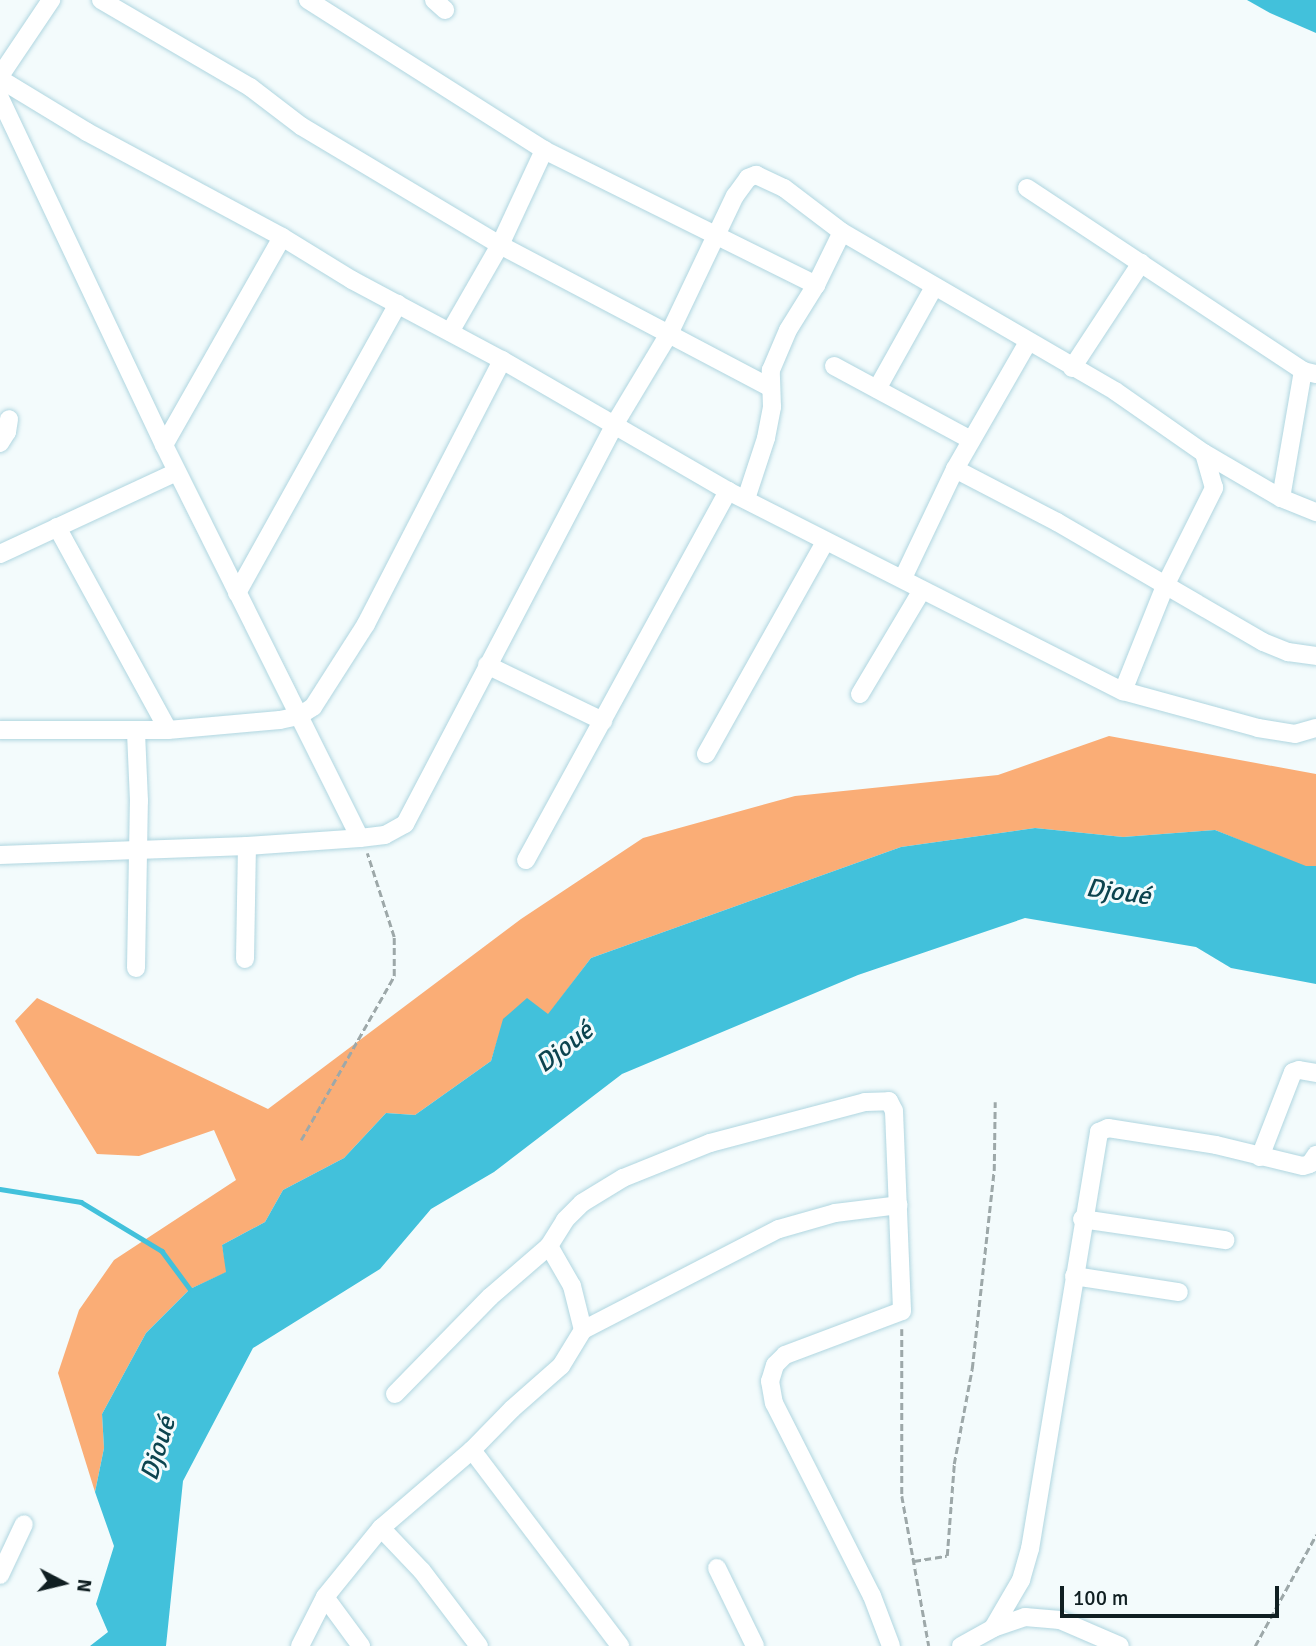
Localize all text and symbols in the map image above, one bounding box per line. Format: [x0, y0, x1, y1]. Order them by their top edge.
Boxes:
water label: Djoué [1084, 873, 1152, 913]
water label: Djoué [530, 1016, 600, 1080]
water label: Djoué [135, 1413, 183, 1485]
north arrow [28, 1548, 98, 1618]
scale bar [1064, 1572, 1283, 1616]
text: N [71, 1578, 97, 1594]
text: 100 m [1073, 1585, 1128, 1611]

